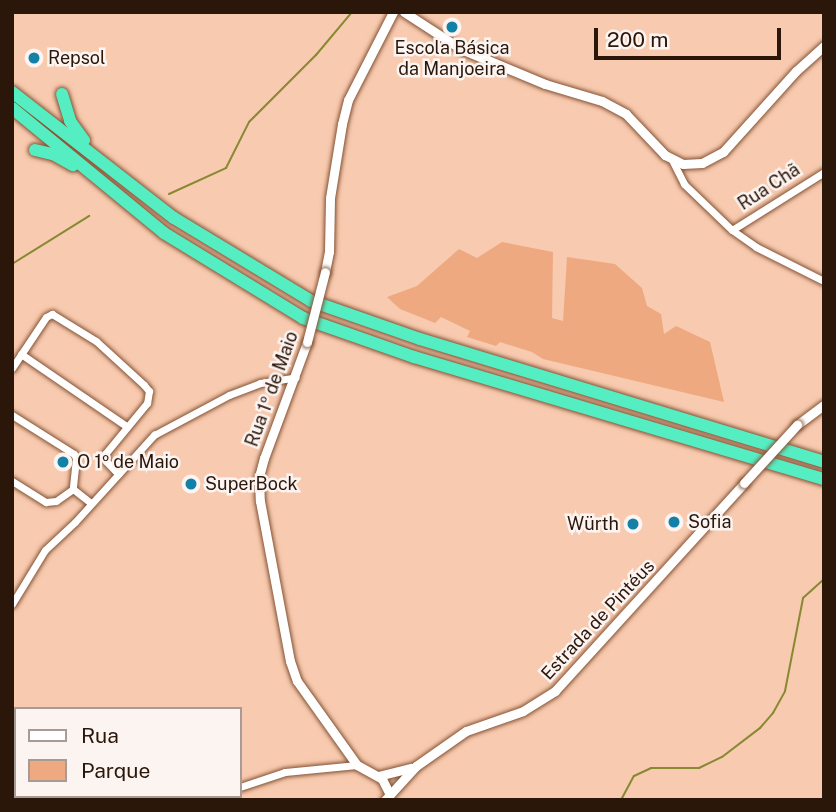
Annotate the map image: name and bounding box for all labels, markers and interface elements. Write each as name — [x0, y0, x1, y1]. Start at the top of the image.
scale bar — [598, 14, 785, 58]
marker: Escola Básica da Manjoeira — [444, 19, 460, 35]
text: 200 m — [607, 27, 668, 52]
place label: Escola Básica da Manjoeira — [395, 38, 509, 80]
place label: Repsol — [48, 47, 105, 69]
marker: Repsol — [26, 50, 42, 66]
street label: Rua Chã — [734, 159, 804, 215]
street label: Rua 1º de Maio — [241, 328, 303, 450]
place label: O 1º de Maio — [77, 451, 179, 473]
marker: O 1º de Maio — [55, 454, 71, 470]
place label: SuperBock — [205, 473, 298, 495]
marker: SuperBock — [183, 476, 199, 492]
place label: Sofia — [688, 511, 731, 533]
place label: Würth — [567, 513, 619, 535]
marker: Sofia — [666, 514, 682, 530]
marker: Würth — [625, 516, 641, 532]
street label: Estrada de Pintéus — [537, 555, 659, 685]
legend — [14, 707, 242, 798]
text: Rua — [81, 723, 119, 748]
text: Parque — [81, 758, 150, 783]

